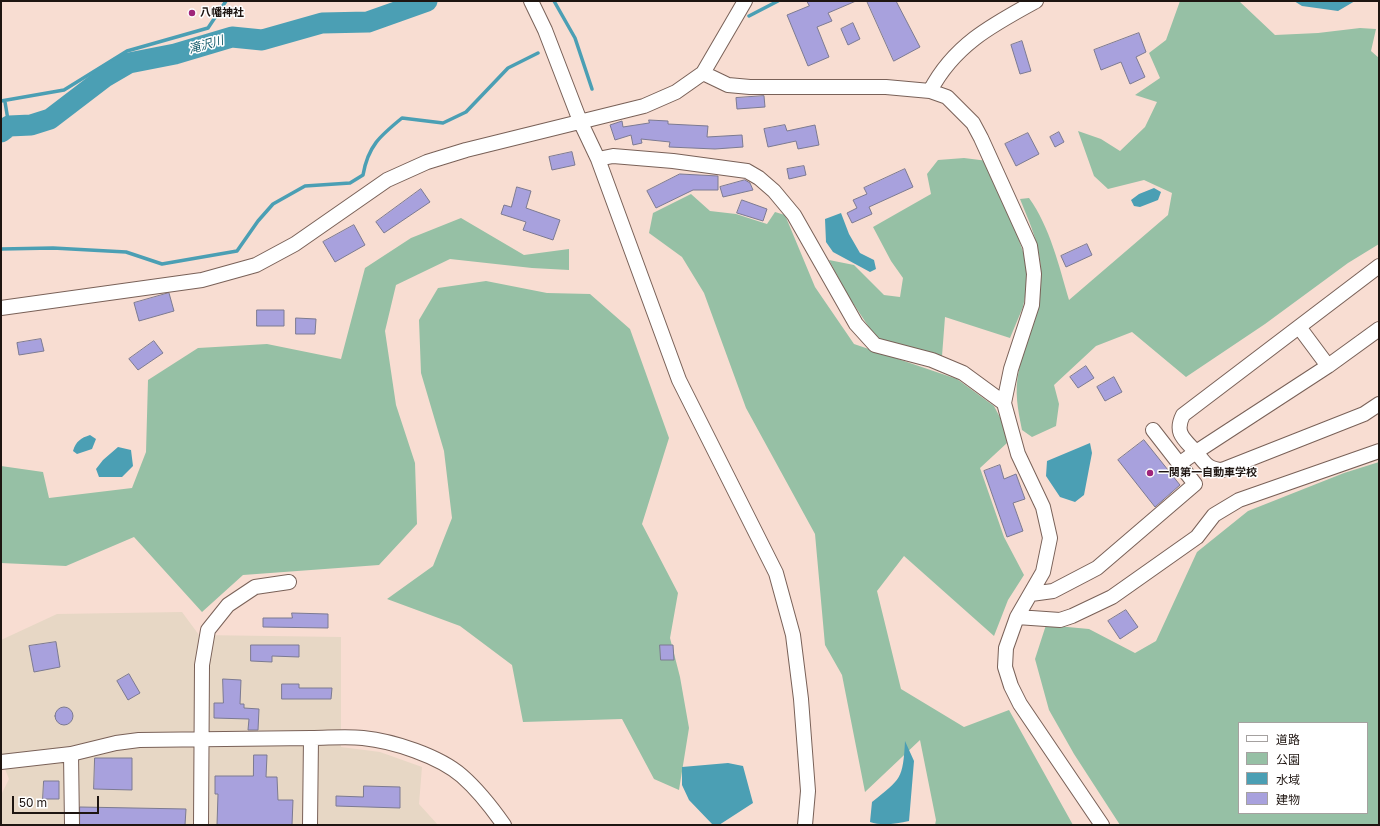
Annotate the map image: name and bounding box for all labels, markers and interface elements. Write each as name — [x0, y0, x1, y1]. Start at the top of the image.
place label: 八幡神社 — [200, 6, 244, 20]
marker: 八幡神社 — [187, 8, 197, 18]
water label: 滝沢川 — [187, 33, 225, 57]
place label: 一関第一自動車学校 — [1158, 466, 1257, 480]
marker: 一関第一自動車学校 — [1145, 468, 1155, 478]
legend — [1238, 722, 1368, 814]
text: 道路 — [1276, 732, 1300, 747]
text: 公園 — [1276, 752, 1300, 767]
text: 水域 — [1276, 772, 1300, 787]
scale bar — [14, 788, 101, 814]
text: 建物 — [1276, 792, 1300, 807]
text: 50 m — [19, 795, 47, 810]

